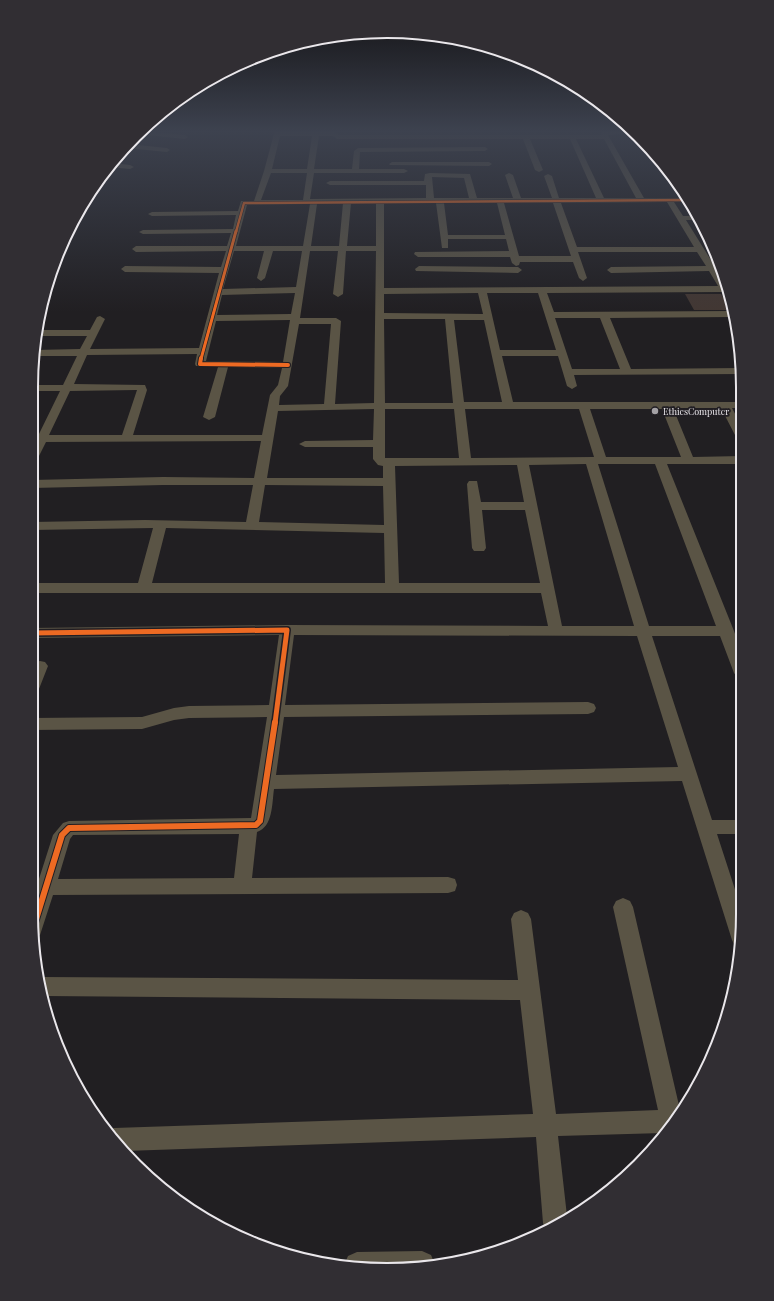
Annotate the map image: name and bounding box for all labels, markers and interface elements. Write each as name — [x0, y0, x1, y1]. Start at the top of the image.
place label: EthicsComputer — [663, 405, 729, 417]
marker: EthicsComputer — [650, 406, 660, 416]

